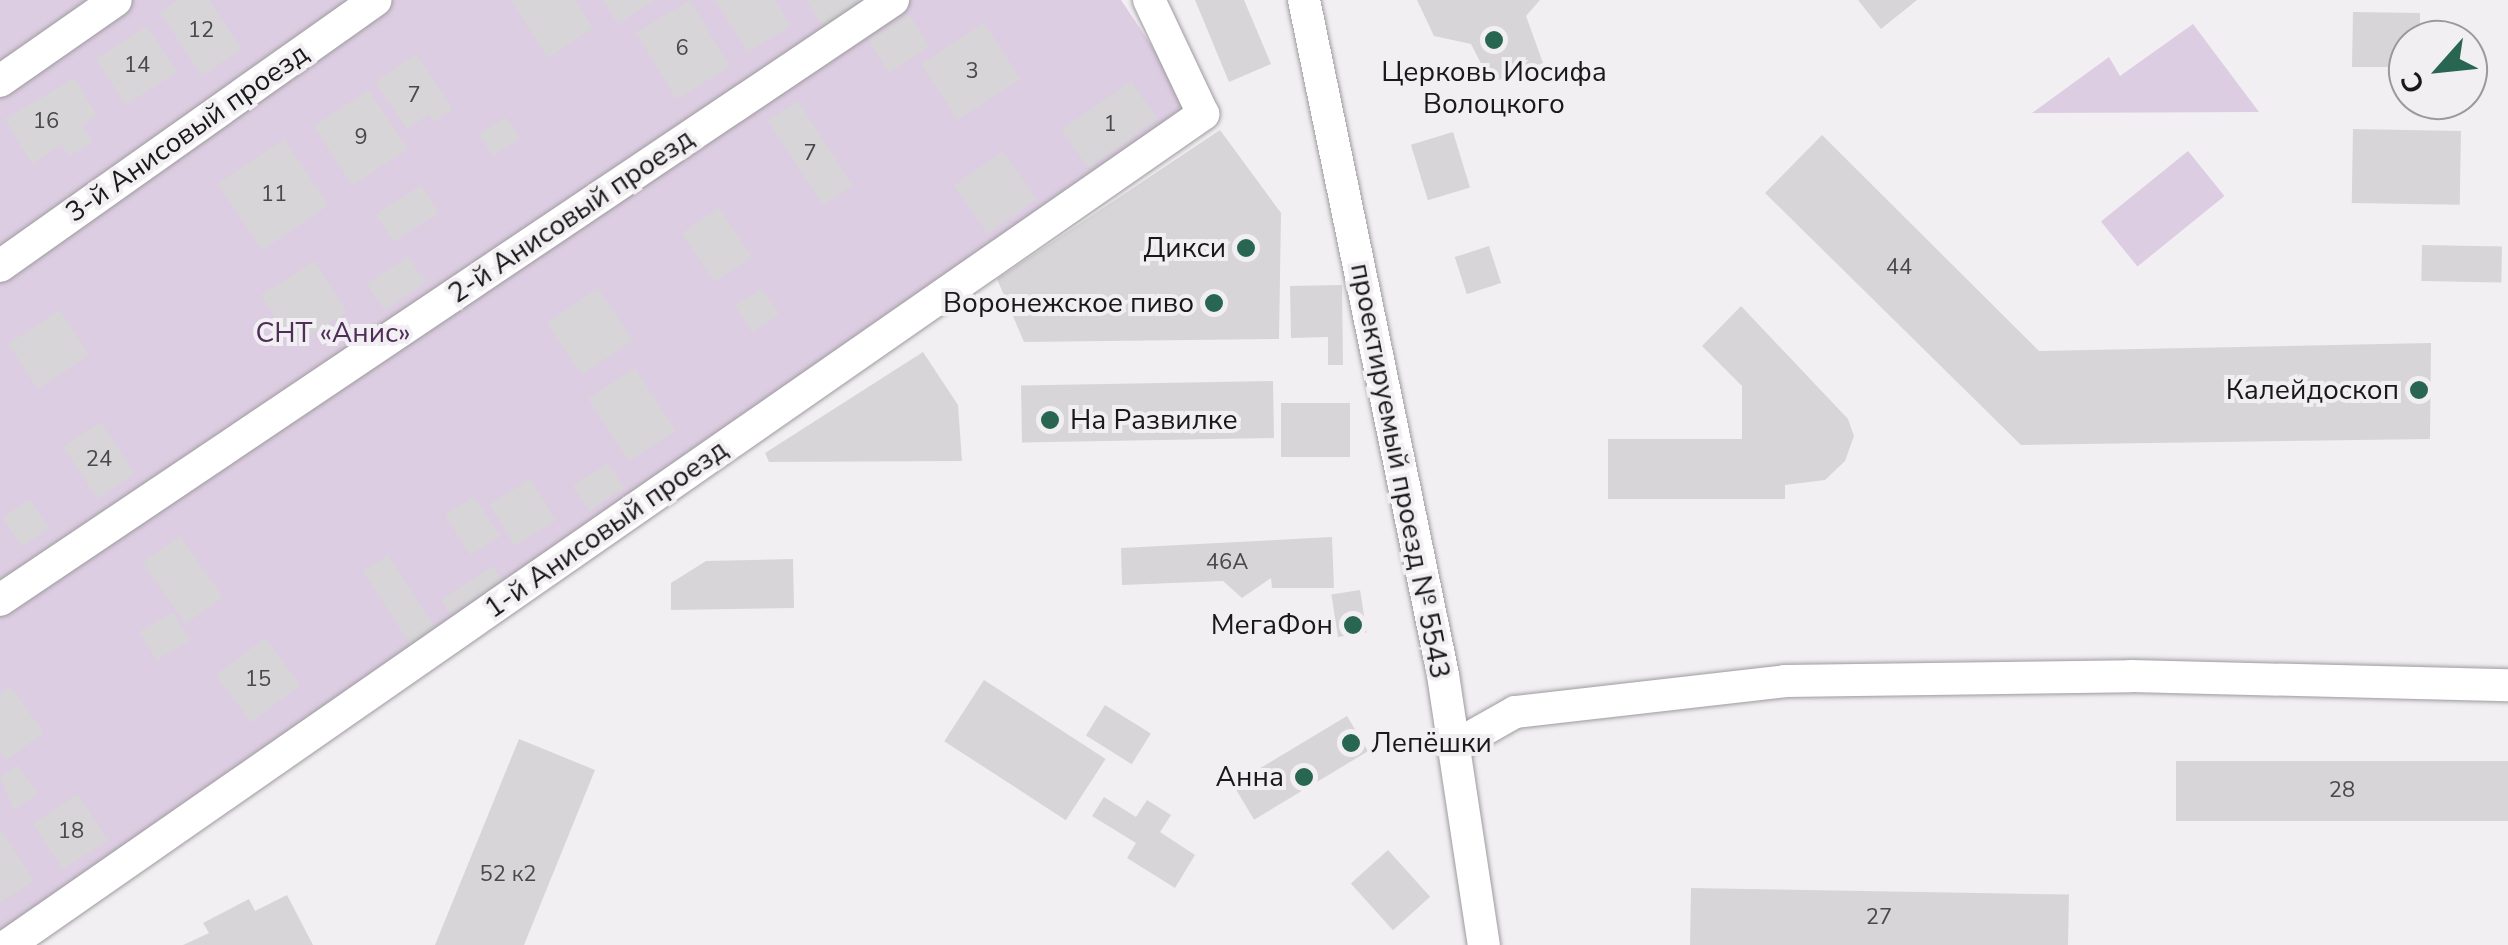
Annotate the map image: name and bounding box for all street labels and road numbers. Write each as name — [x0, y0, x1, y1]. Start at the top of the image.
street label: 3-й Анисовый проезд — [59, 36, 315, 230]
street label: 2-й Анисовый проезд — [442, 121, 700, 311]
street label: проектируемый проезд № 5543 — [1343, 260, 1457, 682]
street label: 1-й Анисовый проезд — [478, 432, 734, 626]

